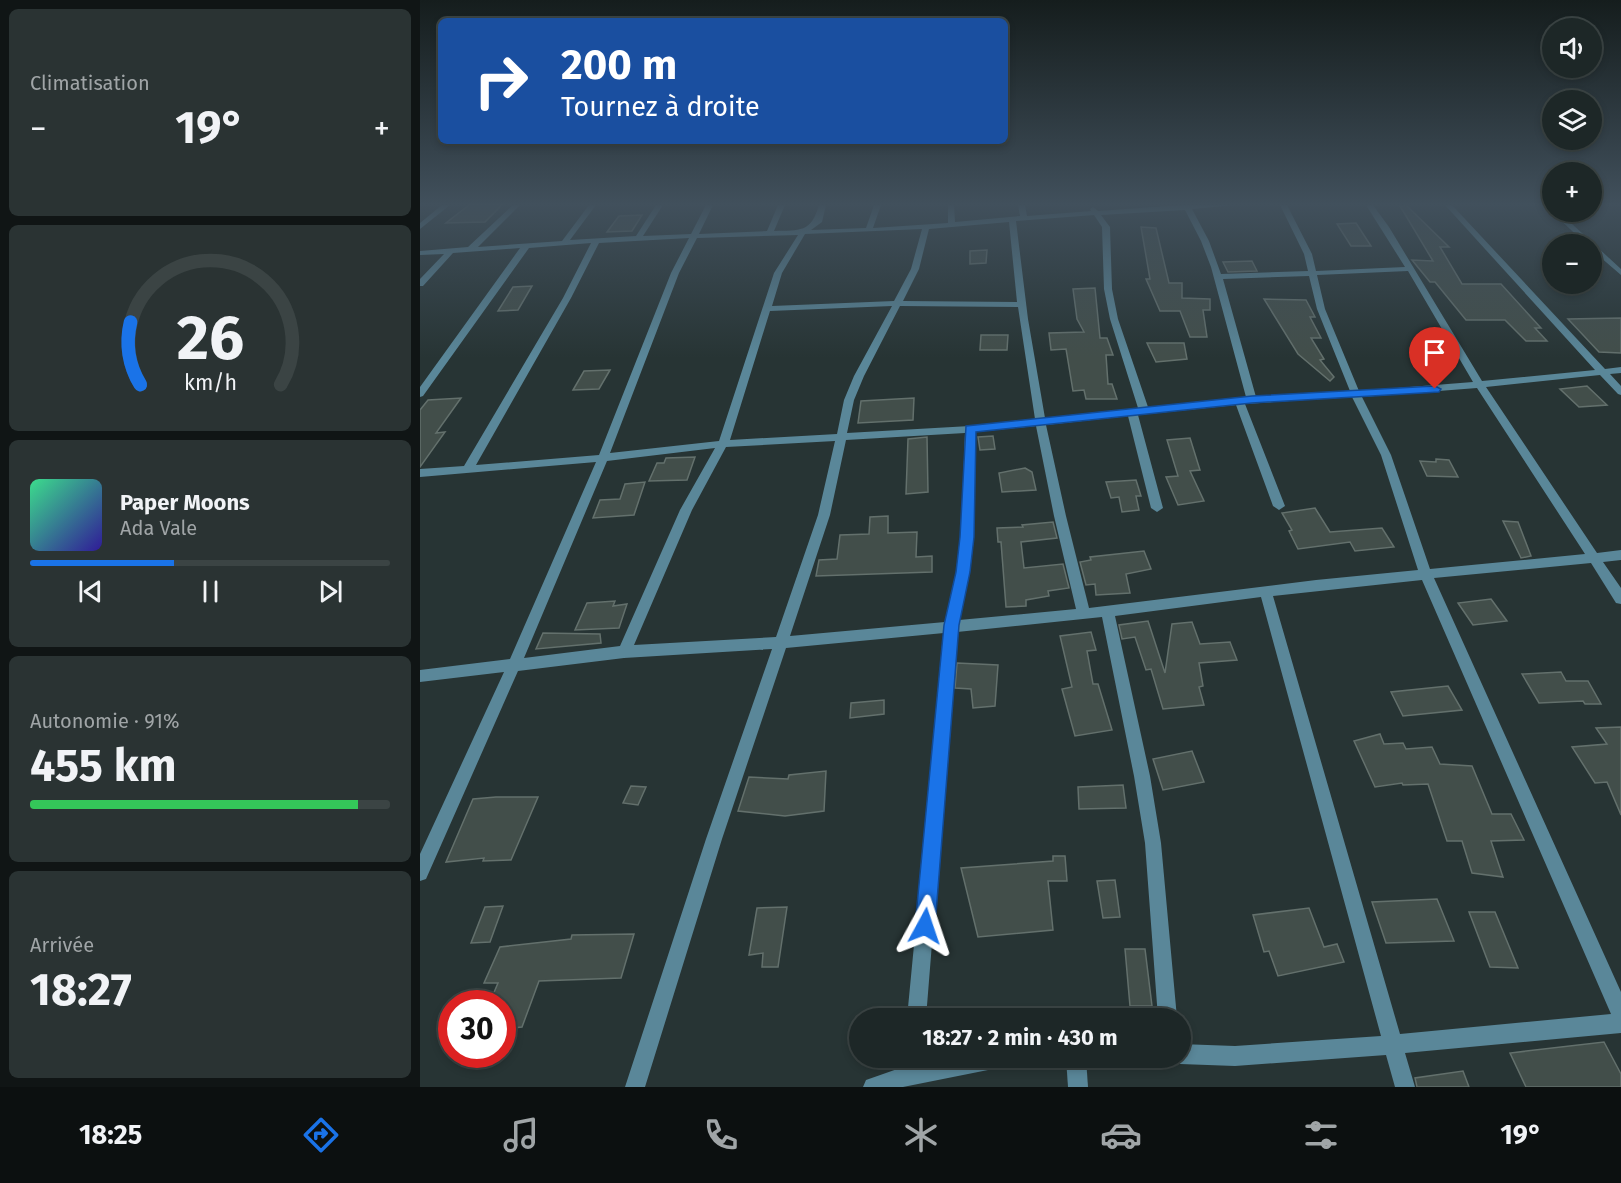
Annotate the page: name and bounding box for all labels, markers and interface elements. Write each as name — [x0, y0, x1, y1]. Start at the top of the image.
map controls — [1542, 18, 1602, 294]
button: sound — [1542, 18, 1602, 78]
text: 200 m — [561, 40, 677, 90]
icon: right — [462, 42, 540, 120]
text: Climatisation — [30, 71, 150, 95]
button: layers — [1542, 90, 1602, 150]
text: Tournez à droite — [561, 91, 760, 123]
text: 19° — [175, 101, 245, 155]
text: − — [30, 109, 47, 149]
text: + — [374, 109, 390, 149]
button: + — [1542, 162, 1602, 222]
button: − — [1542, 234, 1602, 294]
text: 26 — [176, 301, 244, 376]
pin — [1409, 327, 1460, 389]
icon: arrive — [1418, 336, 1451, 369]
text: km/h — [183, 370, 237, 396]
text: Paper Moons — [120, 489, 250, 516]
text: Ada Vale — [120, 516, 197, 540]
icon: previous — [74, 575, 107, 608]
icon: pause — [194, 575, 227, 608]
icon: next — [314, 575, 347, 608]
text: Autonomie · 91% — [30, 709, 179, 733]
text: 455 km — [30, 739, 177, 793]
position arrow — [893, 894, 957, 958]
text: Arrivée — [30, 933, 94, 957]
text: 18:27 — [30, 963, 132, 1017]
speed limit sign: 30 — [438, 990, 516, 1068]
text: 18:27 · 2 min · 430 m — [922, 1024, 1118, 1051]
icon: directions — [300, 1114, 342, 1156]
icon: music — [500, 1114, 542, 1156]
icon: phone — [700, 1114, 742, 1156]
icon: climate — [900, 1114, 942, 1156]
icon: car — [1100, 1114, 1142, 1156]
icon: filters — [1300, 1114, 1342, 1156]
text: 18:25 — [79, 1119, 142, 1151]
text: 19° — [1500, 1119, 1542, 1151]

